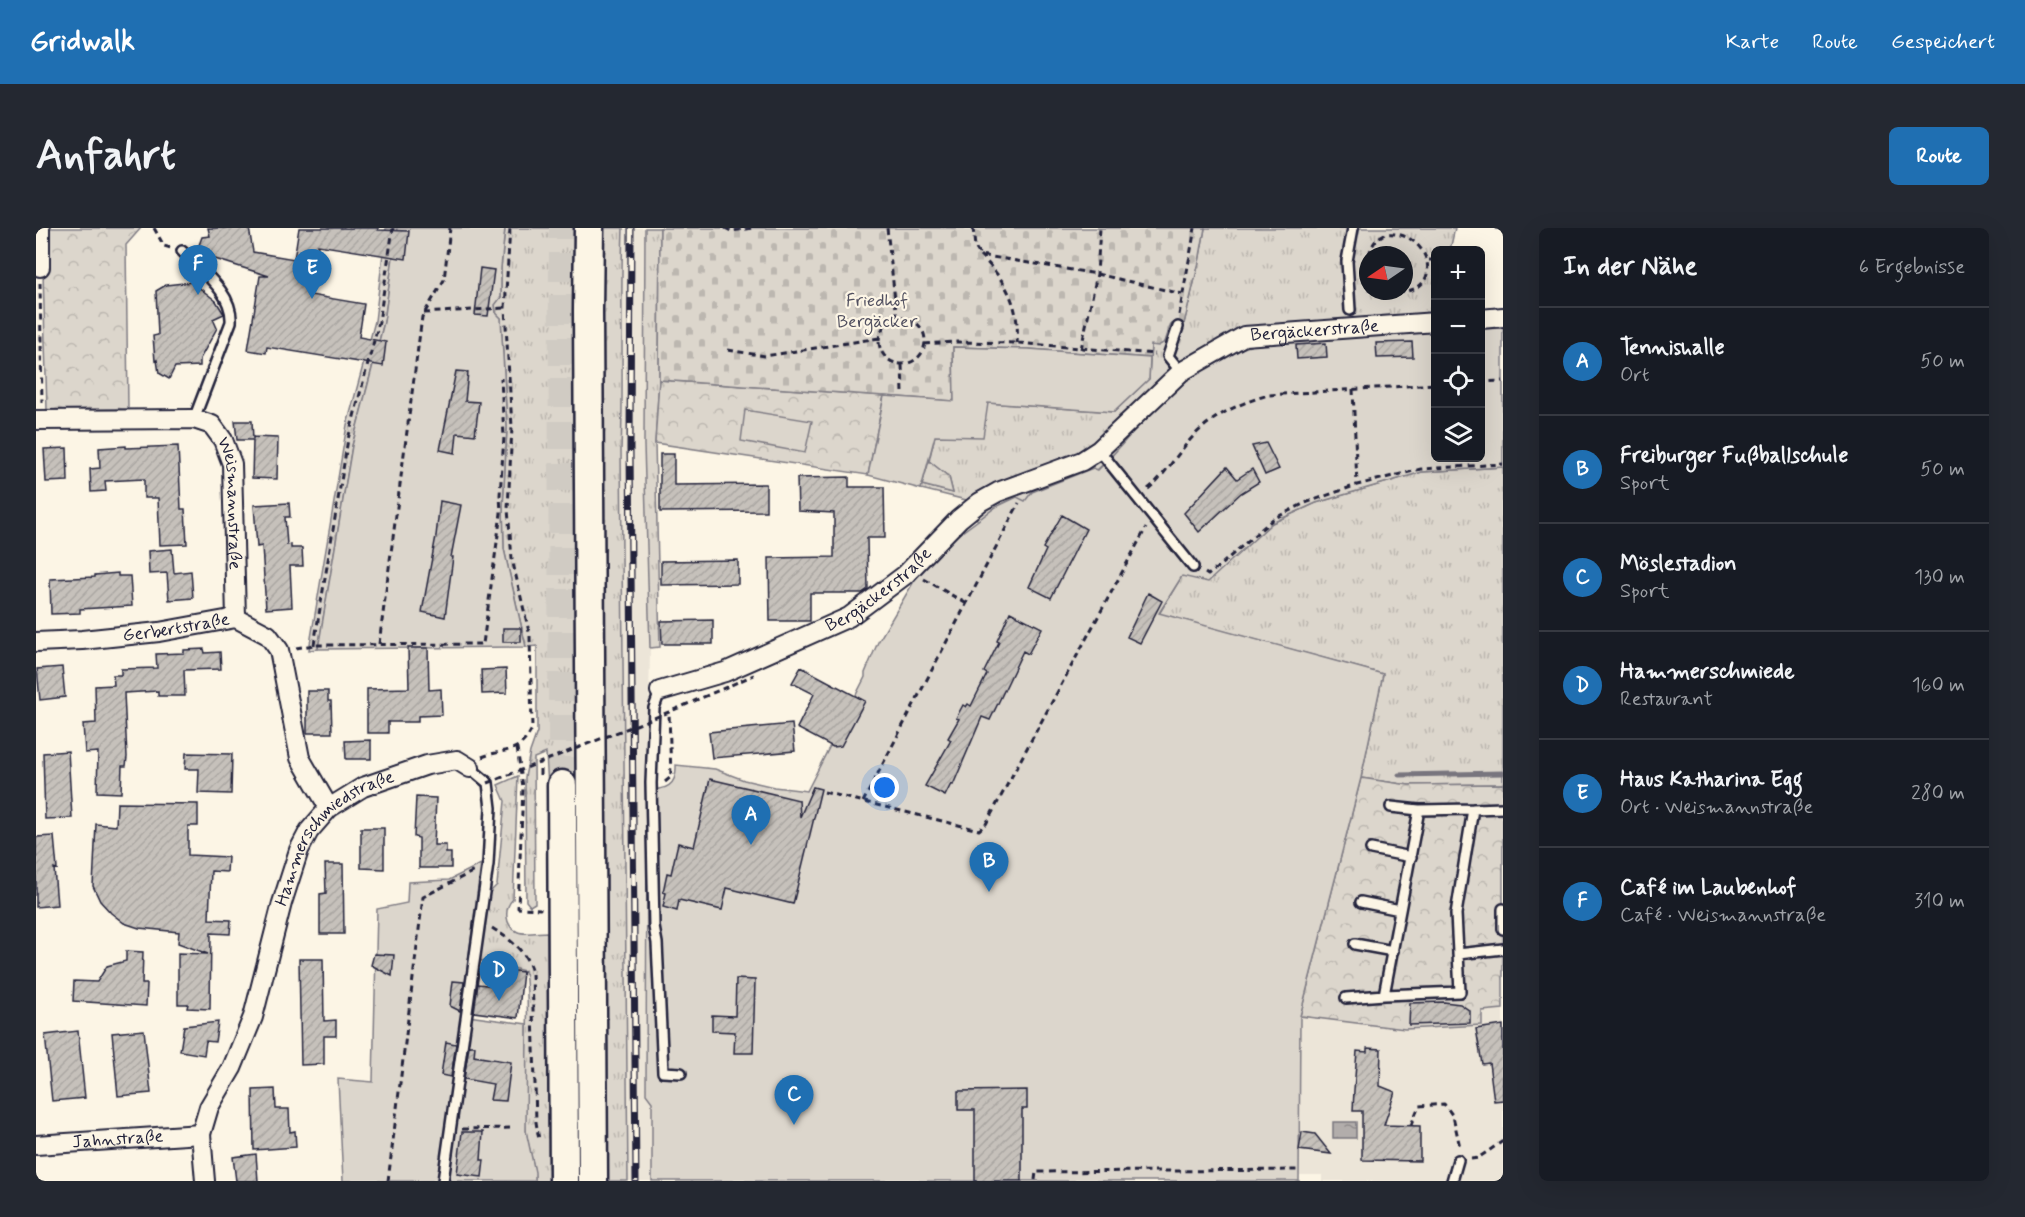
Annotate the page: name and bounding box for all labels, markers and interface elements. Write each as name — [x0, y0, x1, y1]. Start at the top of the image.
text: Gridwalk — [30, 24, 135, 61]
text: Karte — [1726, 28, 1779, 56]
text: Route — [1812, 28, 1858, 56]
text: Gespeichert — [1891, 28, 1995, 56]
button: Route — [1889, 127, 1989, 185]
text: Anfahrt — [36, 129, 176, 184]
pin: F — [178, 245, 218, 295]
north arrow — [1359, 246, 1413, 300]
map controls — [1431, 246, 1485, 462]
button: + — [1431, 246, 1485, 300]
pin: E — [292, 250, 332, 299]
text: In der Nähe — [1563, 250, 1697, 284]
text: 6 Ergebnisse — [1859, 254, 1965, 281]
park label: Friedhof Bergäcker — [837, 289, 918, 335]
button: − — [1431, 300, 1485, 354]
street label: Bergäckerstraße — [1249, 314, 1380, 348]
text: Tennishalle — [1620, 334, 1725, 362]
text: A — [1576, 348, 1589, 375]
text: 50 m — [1920, 348, 1965, 375]
button: locate — [1431, 354, 1485, 408]
text: Ort — [1620, 362, 1649, 389]
button: layers — [1431, 408, 1485, 462]
street label: Weismannstraße — [211, 433, 247, 570]
text: Freiburger Fußballschule — [1620, 442, 1848, 470]
text: B — [1576, 456, 1589, 483]
text: 50 m — [1920, 456, 1965, 483]
text: Sport — [1620, 470, 1669, 497]
street label: Bergäckerstraße — [822, 542, 937, 638]
text: Möslestadion — [1620, 550, 1737, 578]
text: C — [1575, 564, 1590, 591]
text: 130 m — [1914, 564, 1965, 591]
text: Sport — [1620, 578, 1669, 605]
street label: Gerbertstraße — [121, 607, 232, 648]
text: Hammerschmiede — [1620, 658, 1795, 686]
text: D — [1576, 672, 1589, 699]
text: 160 m — [1912, 672, 1965, 699]
text: Restaurant — [1620, 686, 1713, 713]
street label: Hammerschmiedstraße — [270, 765, 398, 909]
text: Haus Katharina Egg — [1620, 766, 1803, 794]
your location — [870, 773, 899, 802]
text: E — [1577, 780, 1588, 807]
text: 280 m — [1911, 780, 1965, 807]
text: Ort · Weismannstraße — [1620, 794, 1813, 821]
pin: A — [732, 796, 770, 845]
pin: B — [970, 842, 1008, 892]
text: Café im Laubenhof — [1620, 874, 1796, 902]
text: F — [1577, 888, 1588, 915]
text: 310 m — [1914, 888, 1965, 915]
text: Café · Weismannstraße — [1620, 902, 1826, 929]
pin: D — [480, 952, 518, 1001]
pin: C — [774, 1076, 813, 1125]
street label: Jahnstraße — [71, 1125, 164, 1155]

